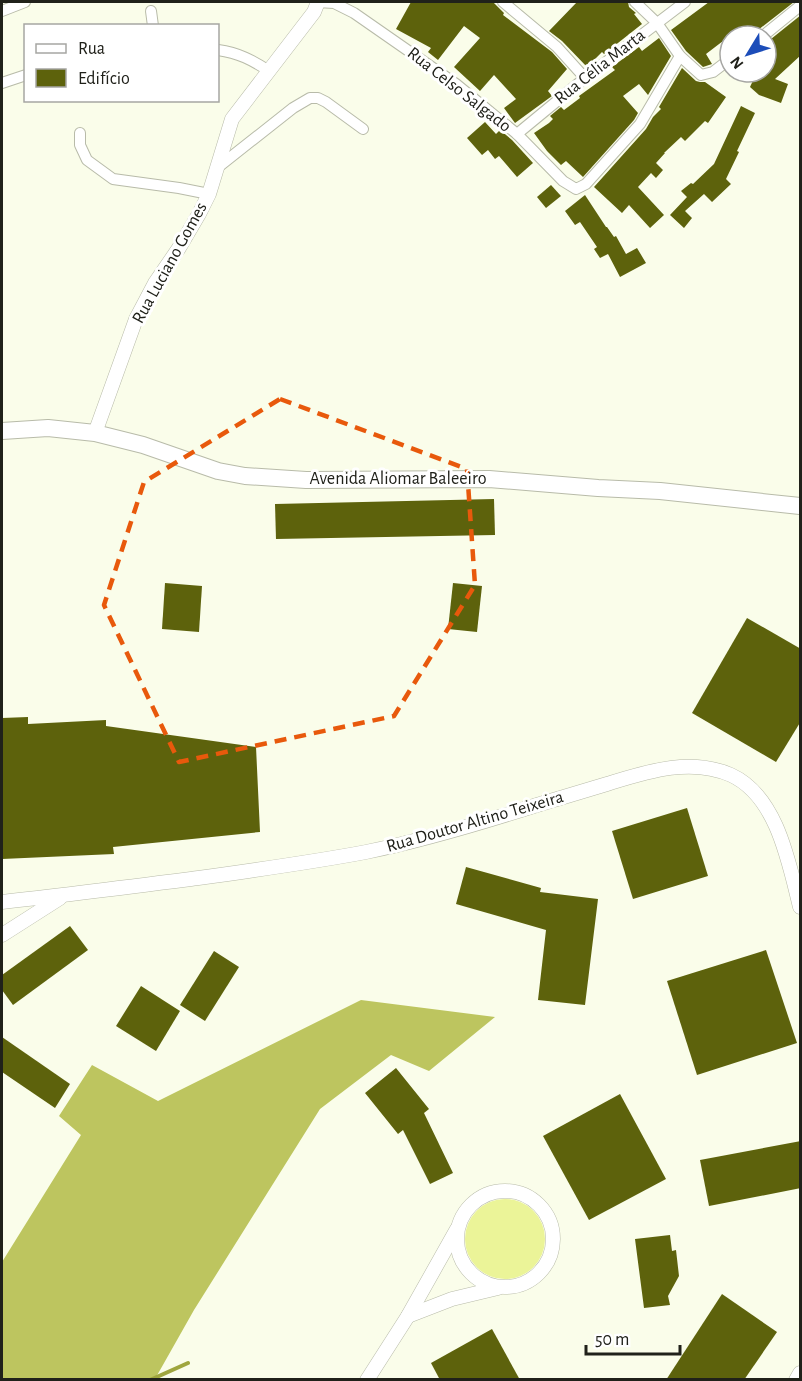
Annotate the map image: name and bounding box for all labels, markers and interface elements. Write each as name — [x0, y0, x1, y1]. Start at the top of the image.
legend — [24, 24, 219, 102]
north arrow — [718, 24, 778, 84]
street label: Rua Célia Marta — [551, 26, 649, 108]
text: Rua — [78, 40, 105, 58]
street label: Rua Celso Salgado — [404, 44, 514, 136]
text: N — [727, 53, 747, 72]
text: Edifício — [78, 70, 130, 88]
street label: Rua Luciano Gomes — [129, 199, 211, 327]
street label: Avenida Aliomar Baleeiro — [309, 470, 487, 488]
street label: Rua Doutor Altino Teixeira — [384, 788, 566, 856]
scale bar — [586, 1318, 680, 1356]
text: 50 m — [595, 1331, 629, 1349]

